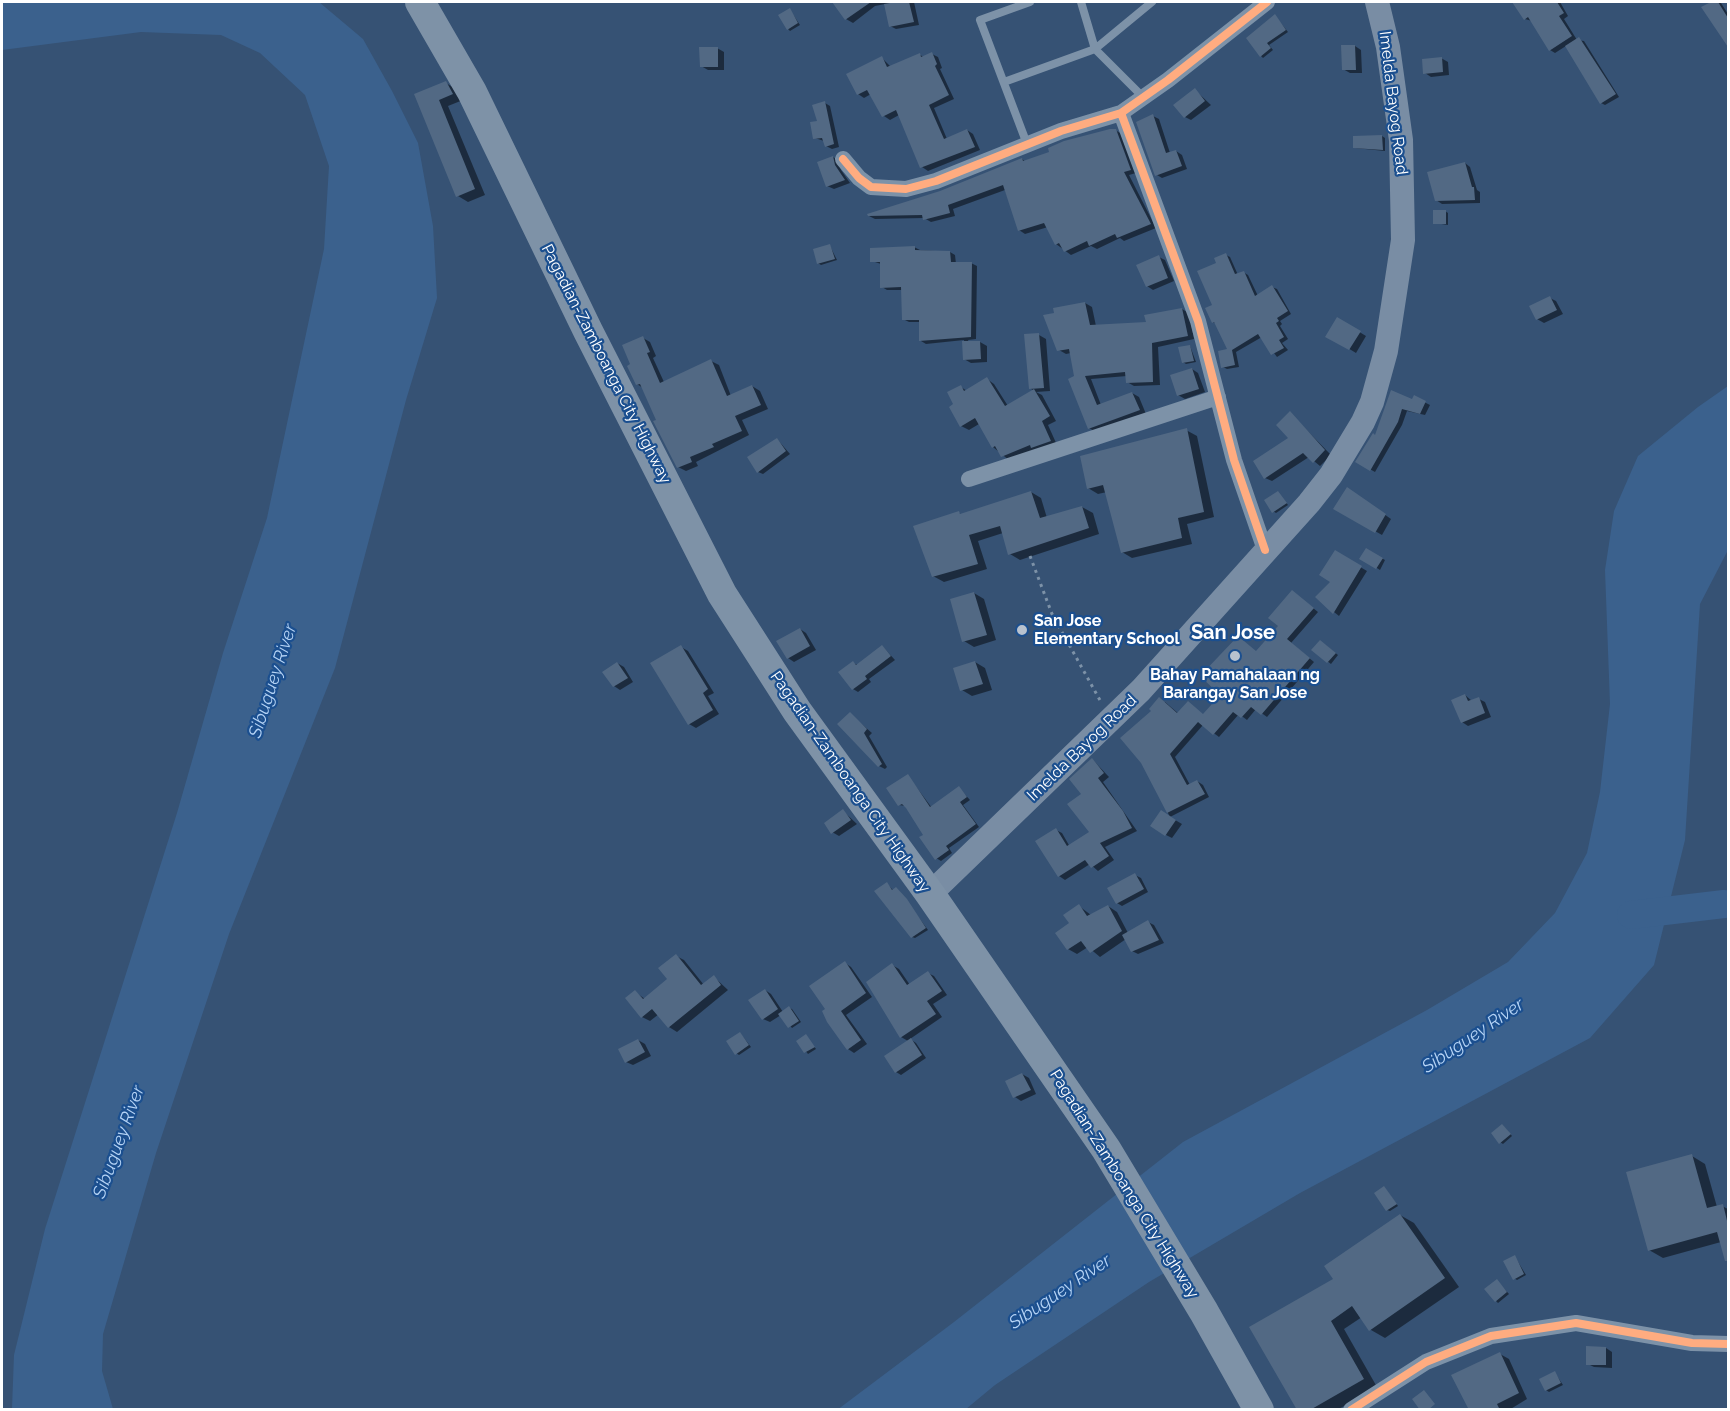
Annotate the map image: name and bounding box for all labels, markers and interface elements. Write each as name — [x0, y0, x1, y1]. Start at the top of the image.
street label: Imelda Bayog Road — [1375, 30, 1411, 176]
street label: Pagadian-Zamboanga City Highway — [537, 241, 675, 487]
place label: San Jose Elementary School — [1034, 611, 1179, 649]
water label: Sibuguey River — [244, 621, 302, 741]
district label: San Jose — [1191, 621, 1275, 645]
marker: San Jose Elementary School — [1015, 623, 1029, 637]
marker: Bahay Pamahalaan ng Barangay San Jose — [1228, 649, 1242, 663]
place label: Bahay Pamahalaan ng Barangay San Jose — [1150, 665, 1320, 703]
street label: Pagadian-Zamboanga City Highway — [766, 668, 934, 896]
street label: Imelda Bayog Road — [1023, 691, 1141, 805]
water label: Sibuguey River — [1418, 994, 1528, 1078]
street label: Pagadian-Zamboanga City Highway — [1045, 1066, 1203, 1302]
water label: Sibuguey River — [89, 1083, 149, 1201]
water label: Sibuguey River — [1005, 1250, 1115, 1334]

